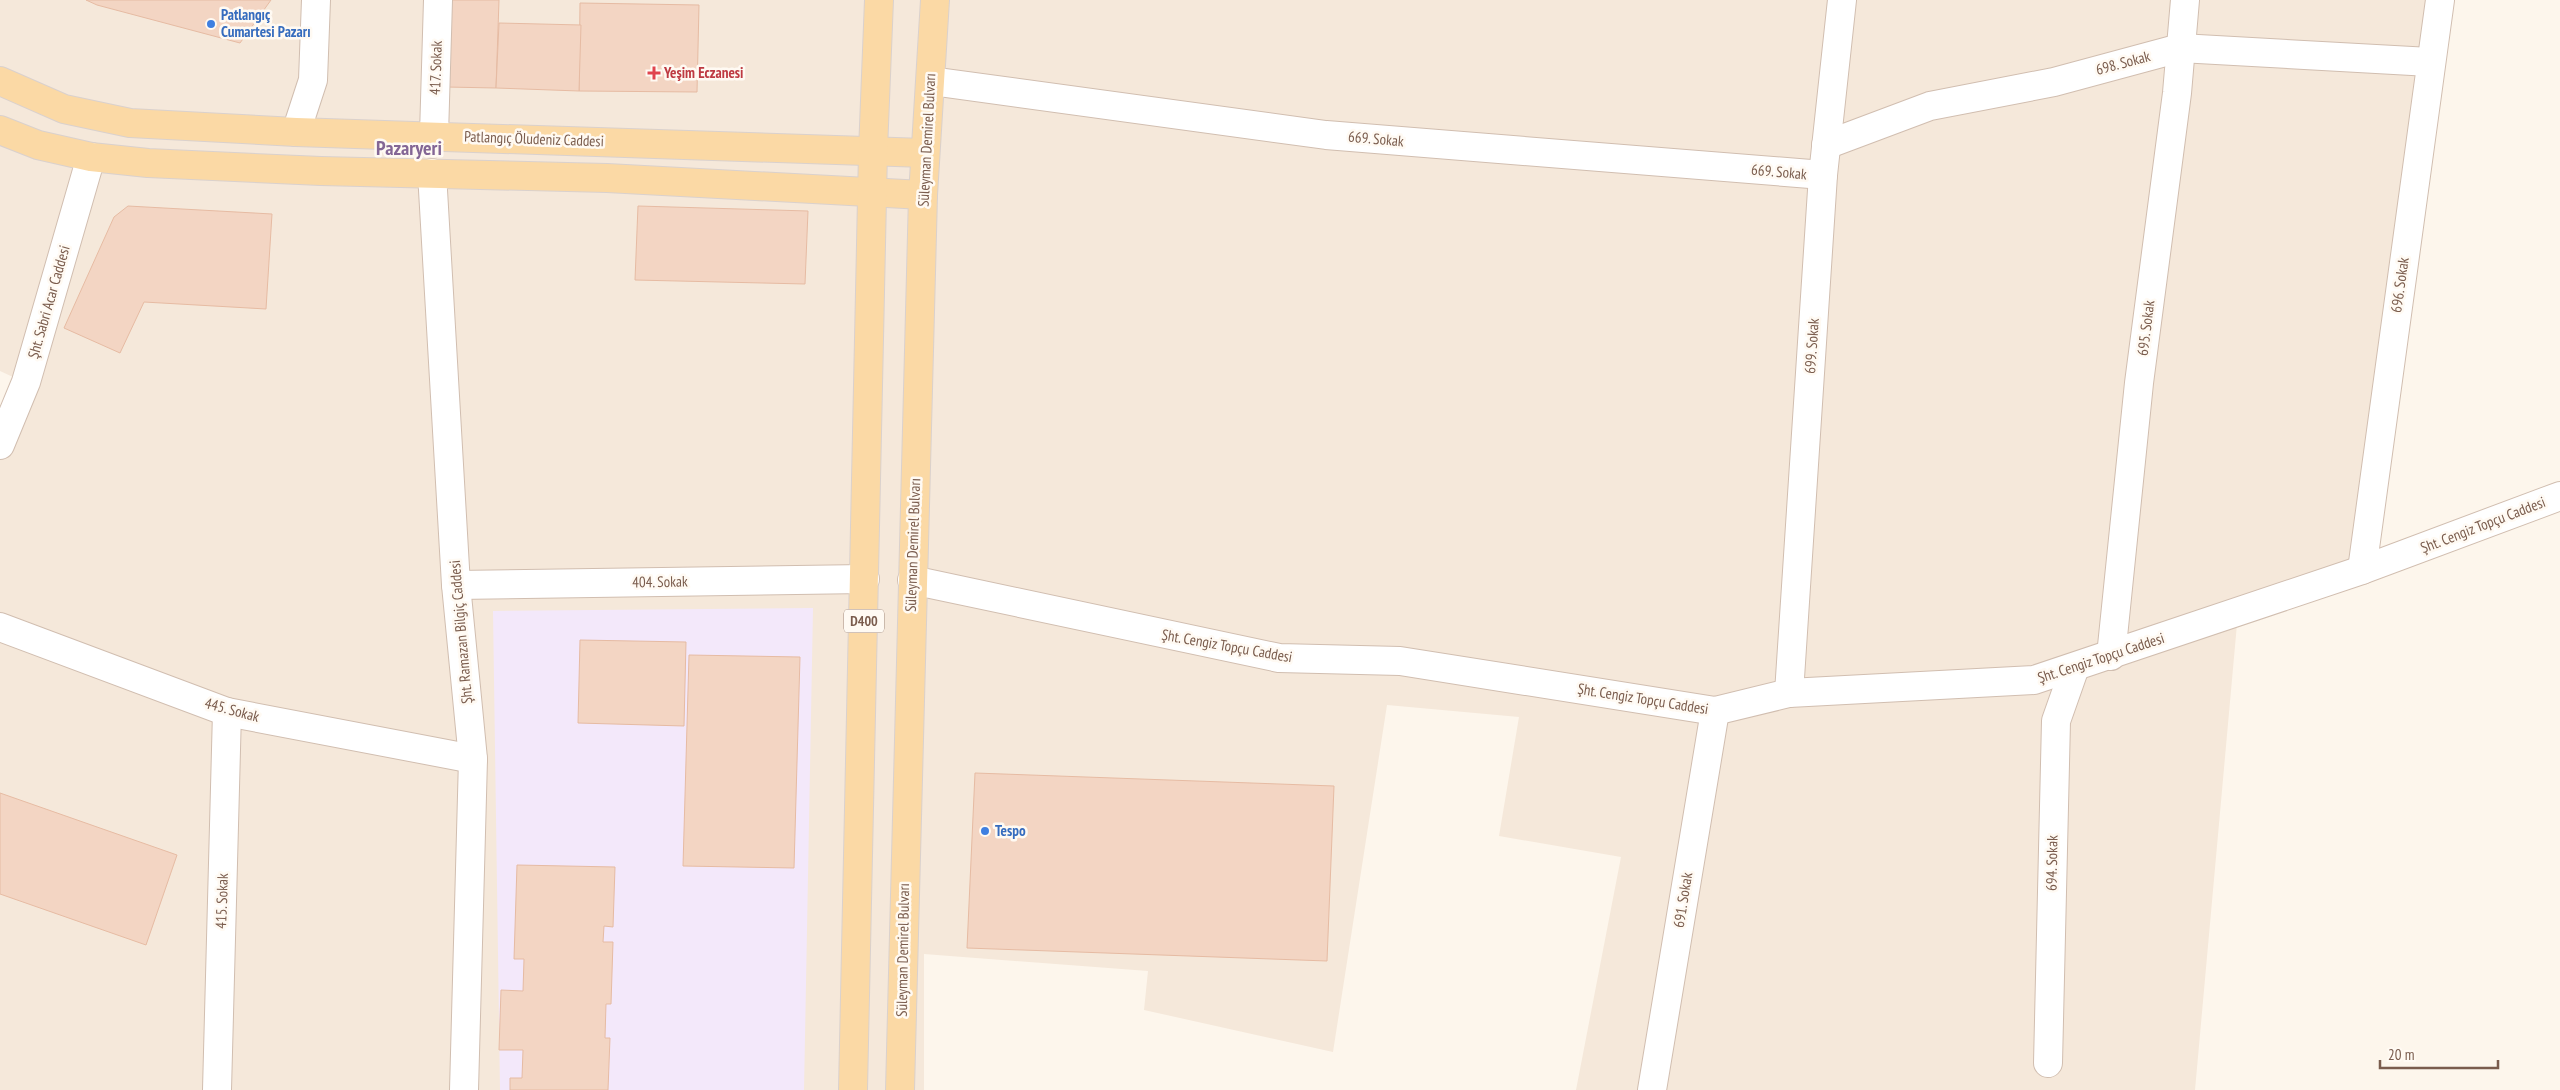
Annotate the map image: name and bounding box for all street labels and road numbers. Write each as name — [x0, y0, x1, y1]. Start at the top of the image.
street label: 417. Sokak — [425, 40, 446, 95]
street label: 698. Sokak — [2094, 46, 2152, 79]
street label: Süleyman Demirel Bulvarı — [914, 73, 939, 207]
street label: Patlangıç Öludeniz Caddesi — [464, 127, 604, 150]
street label: 669. Sokak — [1347, 127, 1405, 150]
street label: 669. Sokak — [1750, 160, 1808, 183]
street label: Şht. Sabri Acar Caddesi — [23, 243, 74, 361]
street label: 696. Sokak — [2386, 256, 2413, 314]
street label: 695. Sokak — [2133, 299, 2158, 357]
street label: 699. Sokak — [1800, 317, 1823, 374]
street label: Süleyman Demirel Bulvarı — [901, 478, 924, 612]
street label: Şht. Cengiz Topçu Caddesi — [2418, 492, 2548, 557]
street label: Şht. Ramazan Bilgiç Caddesi — [445, 559, 476, 705]
street label: 404. Sokak — [632, 572, 688, 591]
road number: D400 — [844, 610, 884, 632]
street label: Şht. Cengiz Topçu Caddesi — [1160, 625, 1294, 666]
street label: Şht. Cengiz Topçu Caddesi — [2035, 628, 2167, 687]
street label: Şht. Cengiz Topçu Caddesi — [1576, 679, 1710, 718]
street label: 445. Sokak — [203, 693, 262, 726]
street label: 694. Sokak — [2042, 835, 2061, 891]
street label: 691. Sokak — [1669, 871, 1696, 929]
street label: 415. Sokak — [211, 873, 232, 929]
street label: Süleyman Demirel Bulvarı — [892, 883, 913, 1017]

